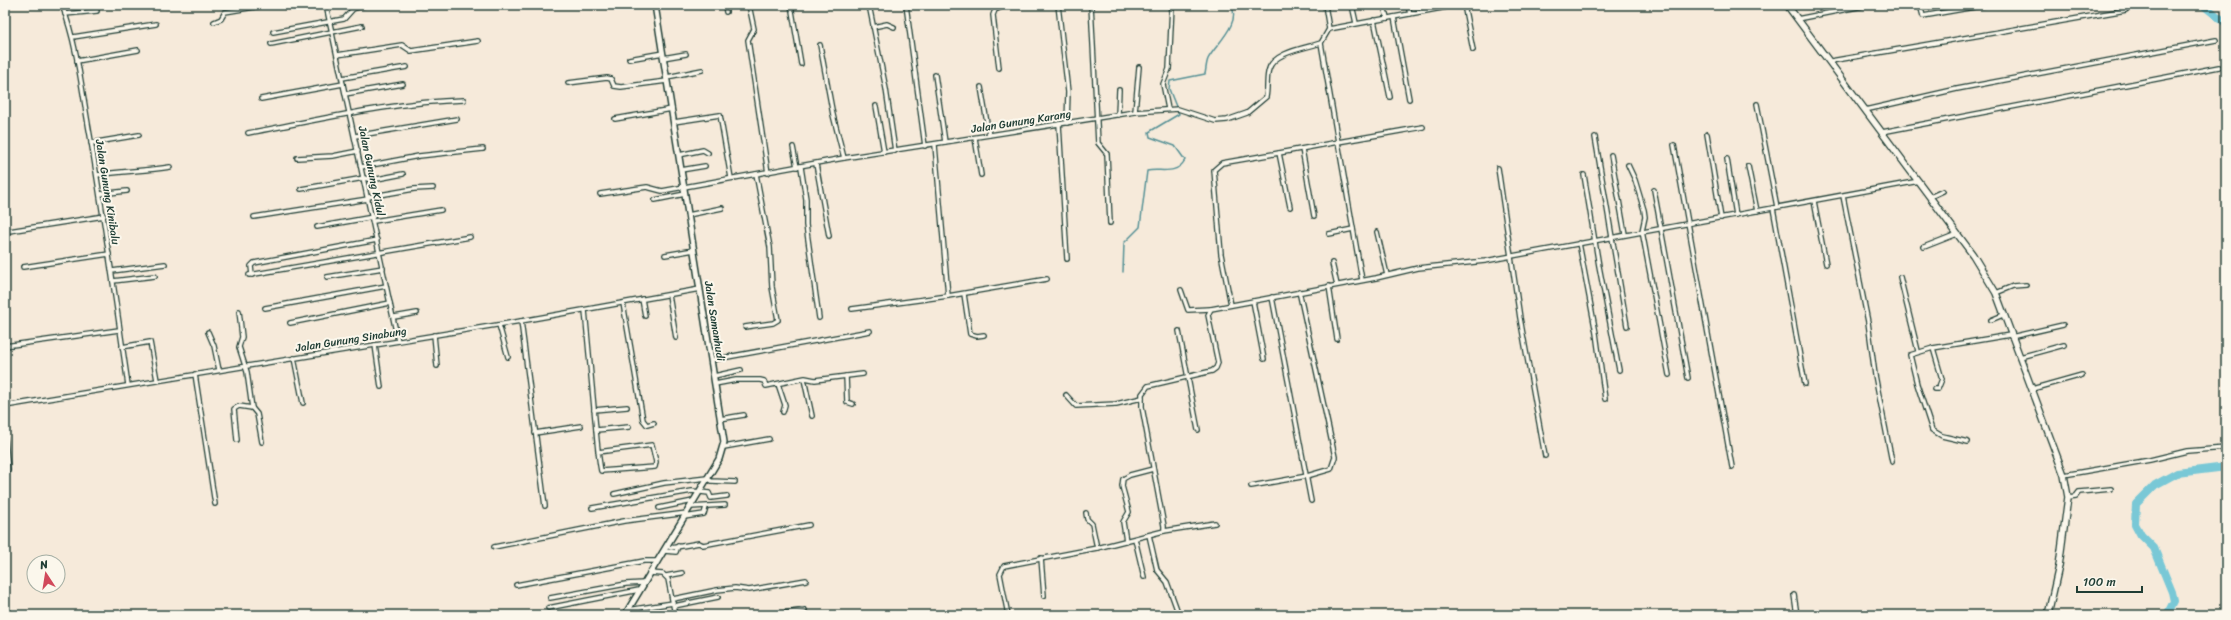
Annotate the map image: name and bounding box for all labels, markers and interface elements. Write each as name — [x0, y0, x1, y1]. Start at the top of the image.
street label: Jalan Gunung Karang — [969, 104, 1073, 139]
street label: Jalan Gunung Kidul — [352, 123, 391, 219]
street label: Jalan Gunung Kinibalu — [90, 137, 125, 246]
street label: Jalan Samanhudi — [699, 279, 730, 363]
street label: Jalan Gunung Sinabung — [293, 321, 408, 358]
north arrow — [26, 554, 66, 594]
text: N — [37, 555, 50, 575]
scale bar — [2077, 568, 2142, 594]
text: 100 m — [2083, 571, 2116, 593]

